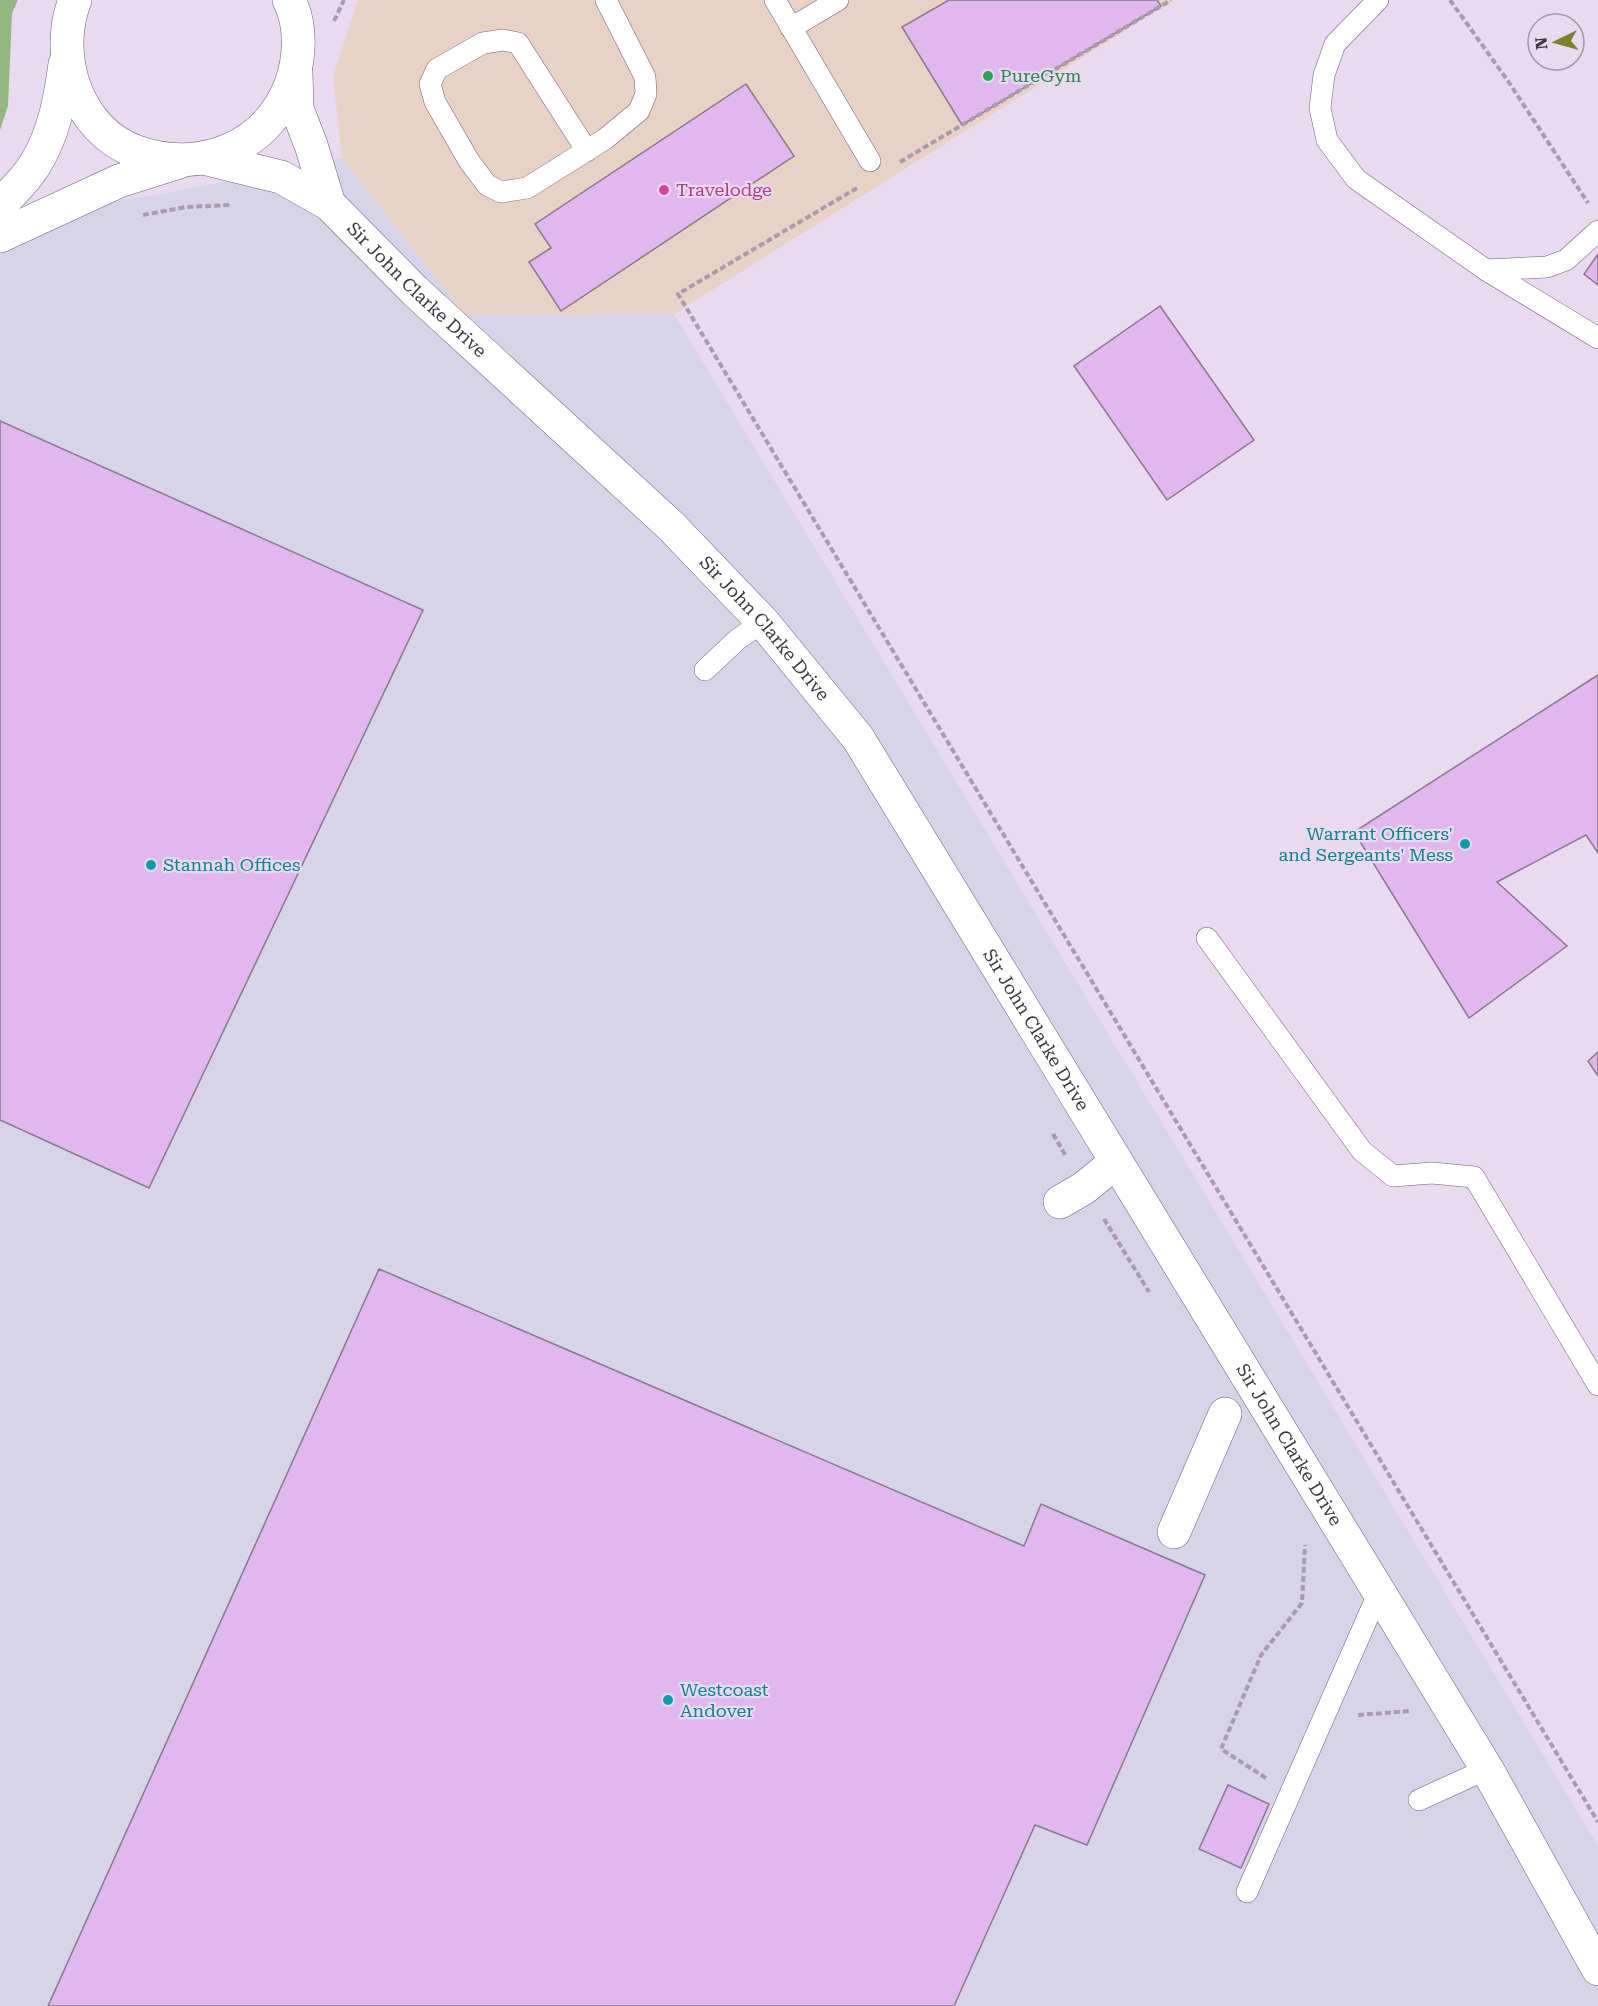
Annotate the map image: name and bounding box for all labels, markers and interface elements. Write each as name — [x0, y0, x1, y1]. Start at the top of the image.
north arrow — [1526, 12, 1586, 72]
text: N — [1532, 36, 1552, 50]
place label: PureGym — [1000, 65, 1081, 86]
marker: PureGym — [981, 69, 995, 83]
place label: Travelodge — [676, 179, 772, 200]
marker: Travelodge — [657, 183, 671, 197]
street label: Sir John Clarke Drive — [343, 217, 491, 361]
street label: Sir John Clarke Drive — [696, 552, 834, 705]
place label: Warrant Officers' and Sergeants' Mess — [1278, 823, 1453, 865]
marker: Warrant Officers' and Sergeants' Mess — [1458, 837, 1472, 851]
place label: Stannah Offices — [163, 854, 300, 875]
marker: Stannah Offices — [144, 858, 158, 872]
street label: Sir John Clarke Drive — [979, 945, 1094, 1114]
street label: Sir John Clarke Drive — [1232, 1360, 1347, 1529]
place label: Westcoast Andover — [680, 1679, 769, 1721]
marker: Westcoast Andover — [661, 1693, 675, 1707]

